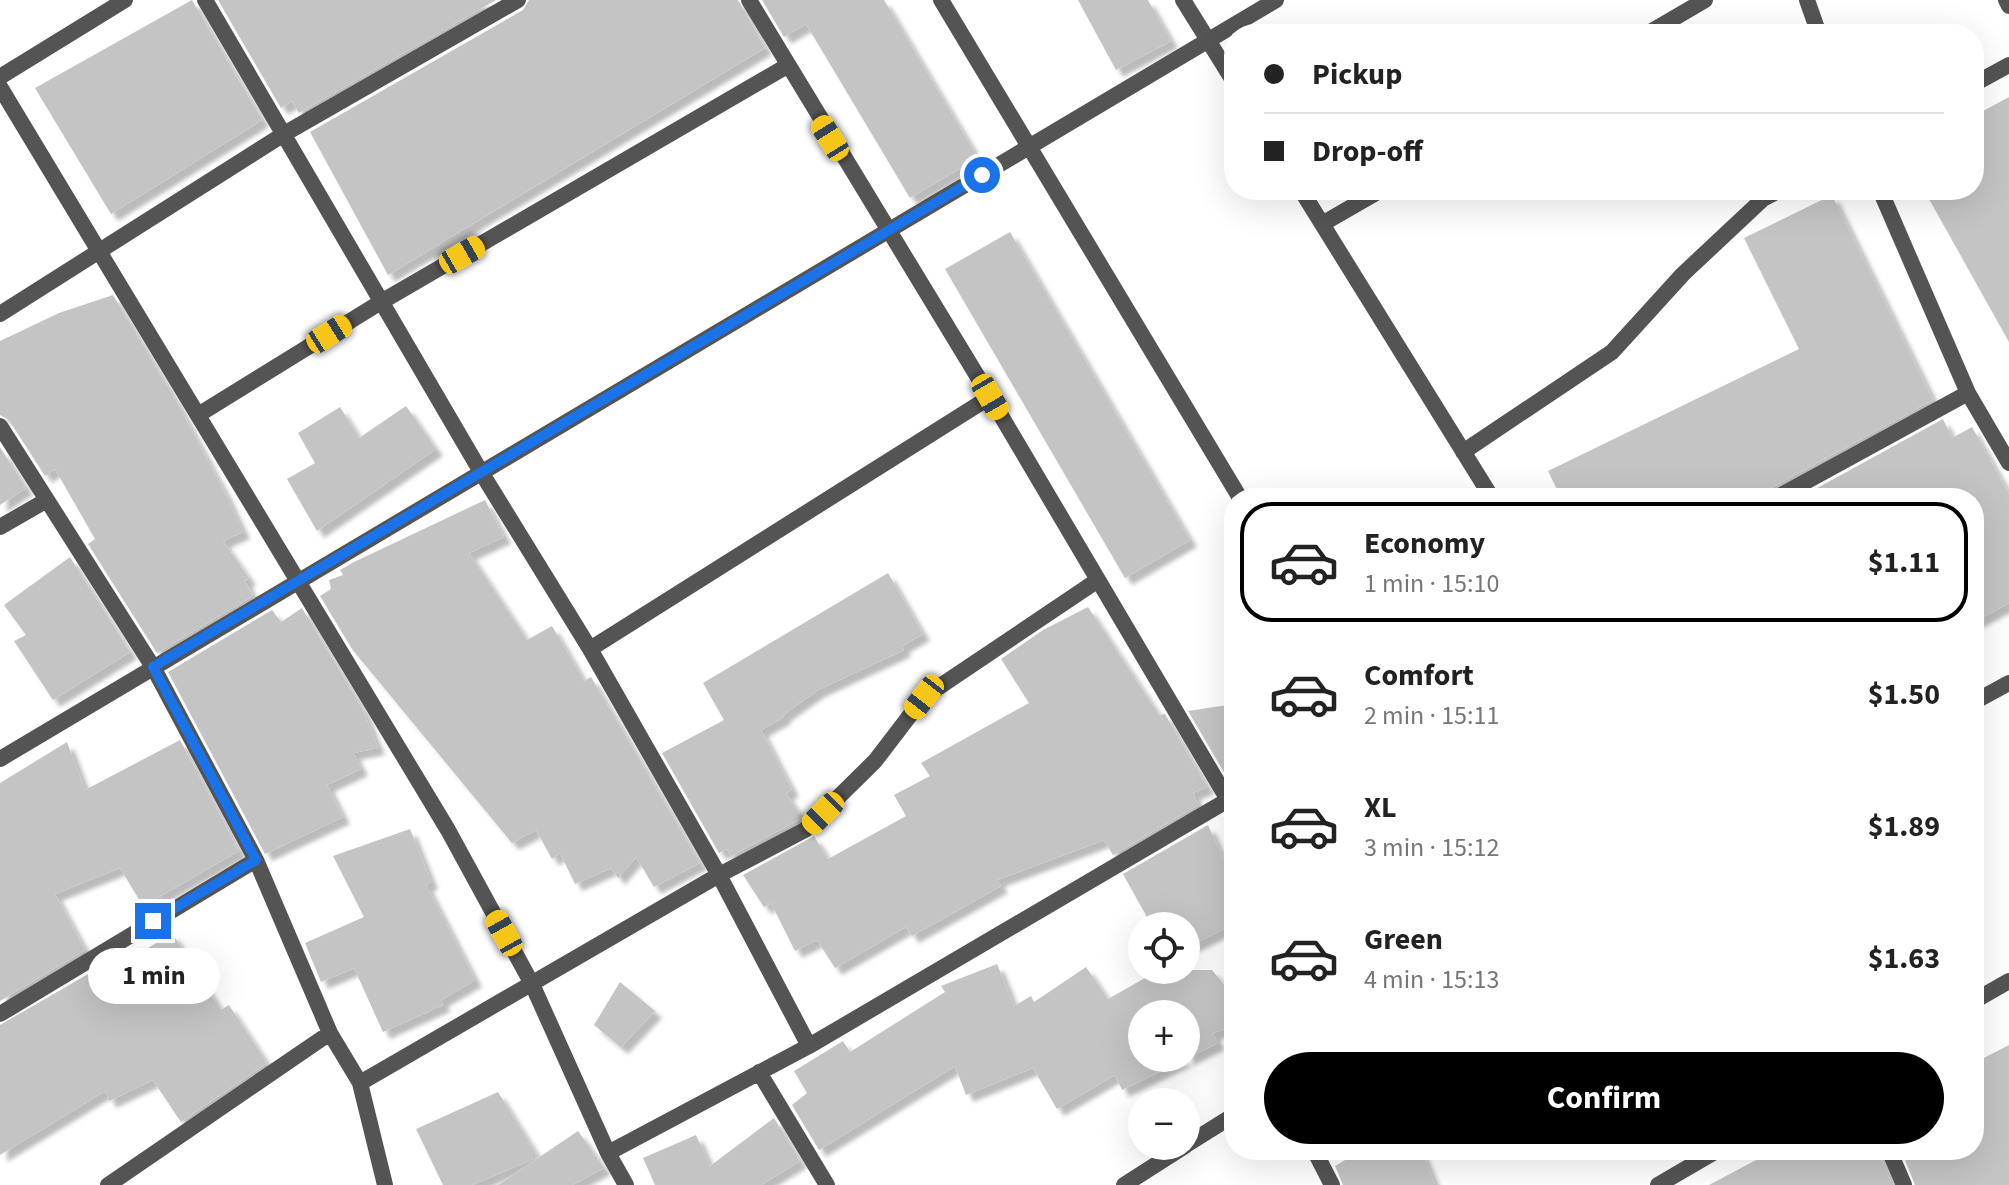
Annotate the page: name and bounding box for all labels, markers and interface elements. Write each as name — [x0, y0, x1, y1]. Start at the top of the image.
text: Pickup — [1312, 53, 1402, 96]
car — [807, 111, 853, 165]
text: Drop-off — [1312, 130, 1423, 173]
route start — [964, 157, 1000, 193]
car — [435, 233, 489, 277]
car — [302, 311, 356, 357]
car — [968, 370, 1012, 424]
text: Economy — [1364, 522, 1485, 565]
icon: car — [1268, 526, 1340, 598]
text: $1.11 — [1868, 541, 1940, 584]
text: 1 min · 15:10 — [1364, 565, 1499, 602]
text: Comfort — [1364, 654, 1474, 697]
icon: car — [1268, 658, 1340, 730]
car — [900, 671, 948, 723]
text: $1.50 — [1868, 673, 1940, 716]
text: 2 min · 15:11 — [1364, 697, 1499, 734]
text: XL — [1364, 786, 1397, 829]
car — [798, 788, 848, 838]
icon: car — [1268, 790, 1340, 862]
text: $1.89 — [1868, 805, 1940, 848]
text: 3 min · 15:12 — [1364, 829, 1499, 866]
route end — [135, 903, 171, 939]
car — [482, 906, 526, 960]
map controls — [1128, 912, 1200, 1160]
button: locate — [1128, 912, 1200, 984]
text: Green — [1364, 918, 1443, 961]
icon: car — [1268, 922, 1340, 994]
text: $1.63 — [1868, 937, 1940, 980]
callout: 1 min — [87, 949, 219, 1005]
text: 1 min — [122, 957, 186, 994]
text: 4 min · 15:13 — [1364, 961, 1499, 998]
button: + — [1128, 1000, 1200, 1072]
button: Confirm — [1264, 1052, 1944, 1144]
button: − — [1128, 1088, 1200, 1160]

